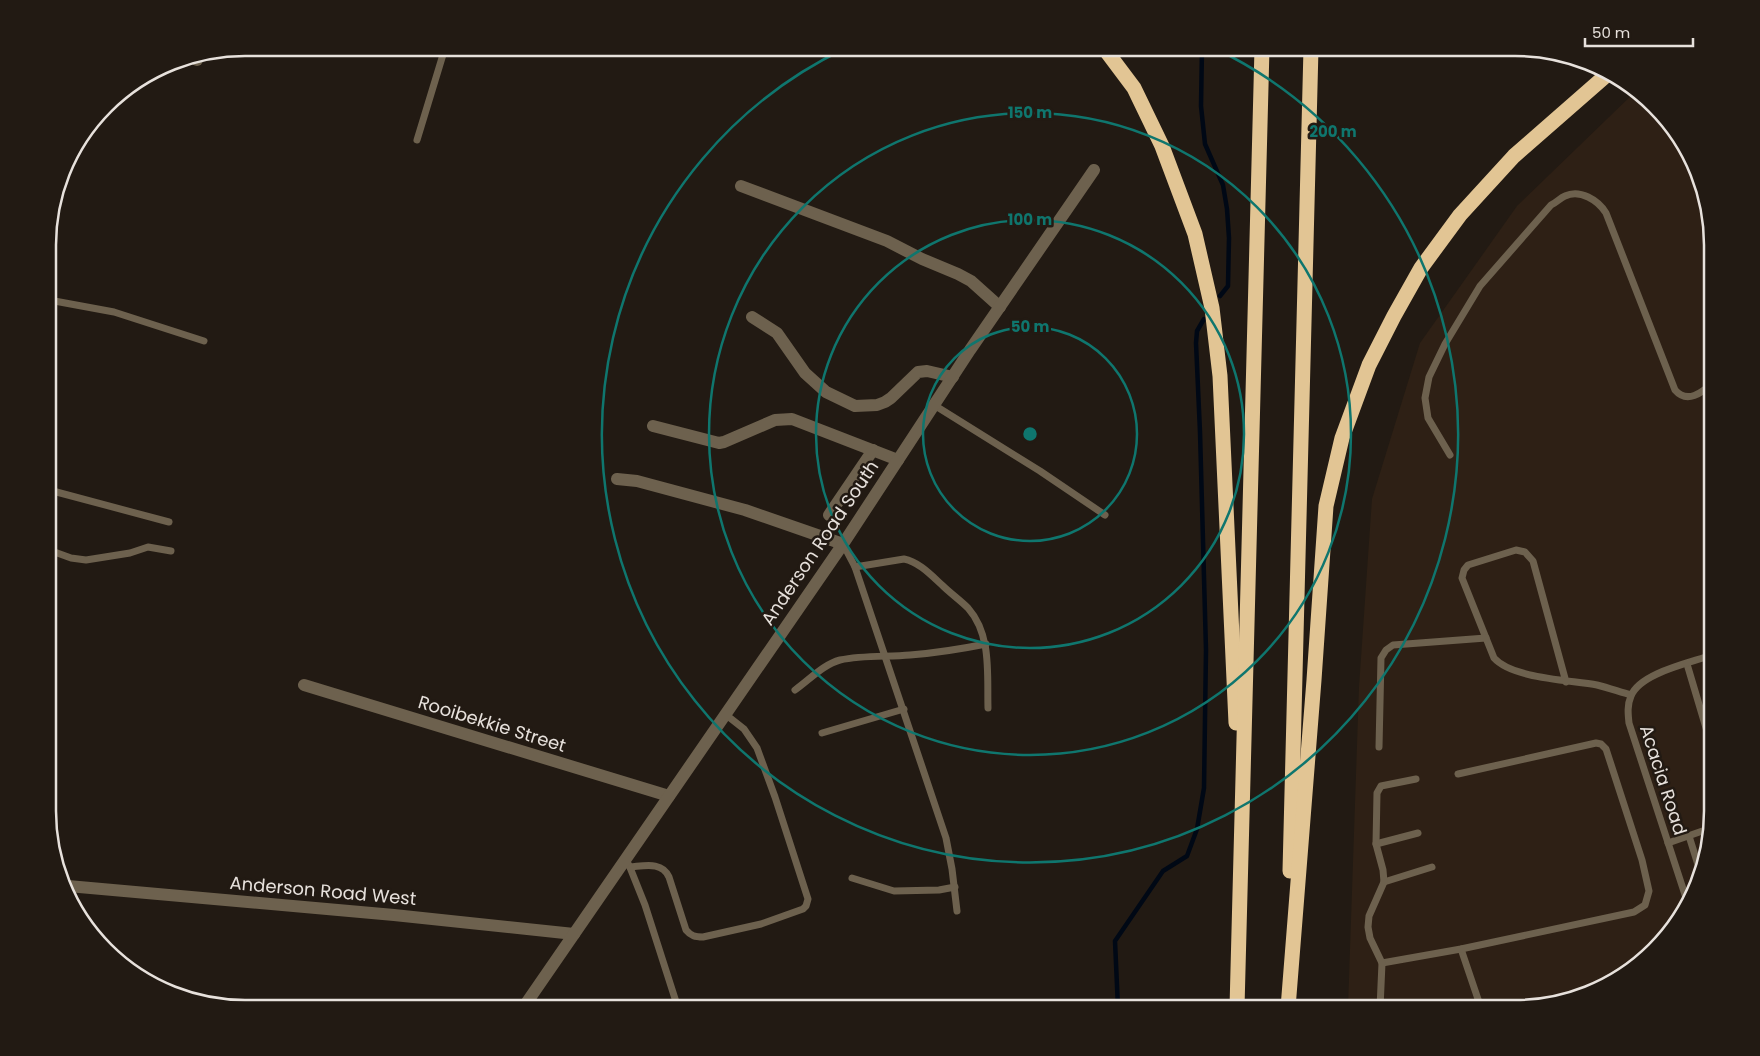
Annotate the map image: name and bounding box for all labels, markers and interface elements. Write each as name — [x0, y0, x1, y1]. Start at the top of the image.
scale bar — [1585, 15, 1692, 47]
text: 50 m — [1592, 22, 1630, 43]
text: 150 m — [1008, 102, 1052, 123]
text: 200 m — [1309, 121, 1357, 142]
text: 100 m — [1008, 209, 1052, 230]
text: 50 m — [1011, 316, 1049, 337]
centre of rings — [1021, 425, 1039, 443]
street label: Anderson Road South — [755, 455, 884, 630]
street label: Rooibekkie Street — [415, 689, 569, 758]
street label: Acacia Road — [1634, 722, 1693, 838]
street label: Anderson Road West — [229, 870, 417, 911]

